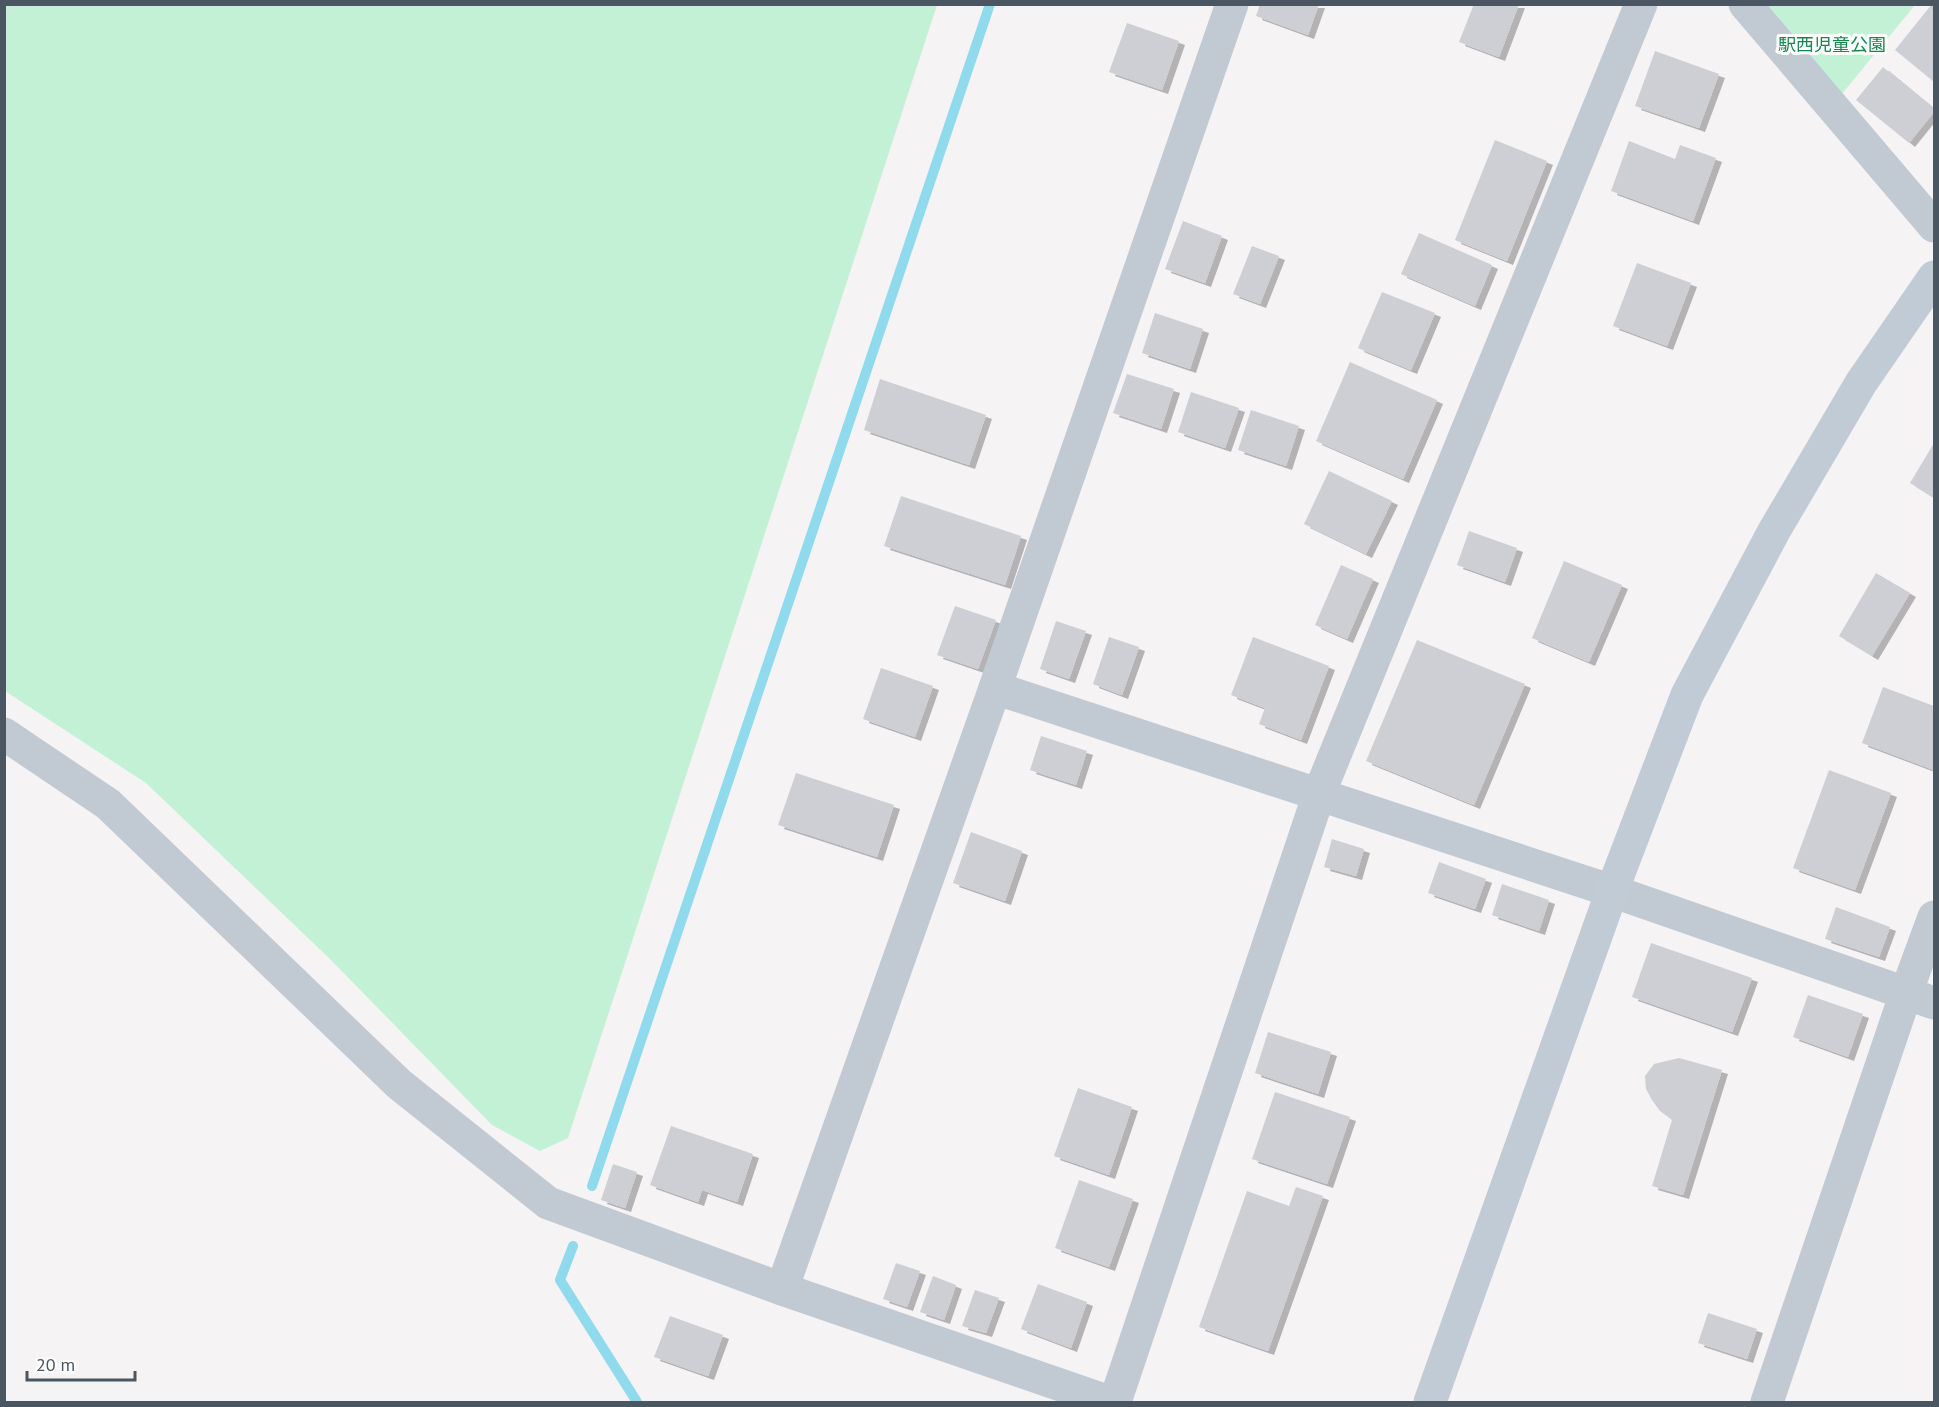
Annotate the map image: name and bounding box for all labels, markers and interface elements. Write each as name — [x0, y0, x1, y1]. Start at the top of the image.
park label: 駅西児童公園 — [1778, 33, 1886, 56]
scale bar — [27, 1344, 135, 1382]
text: 20 m — [36, 1353, 75, 1376]

